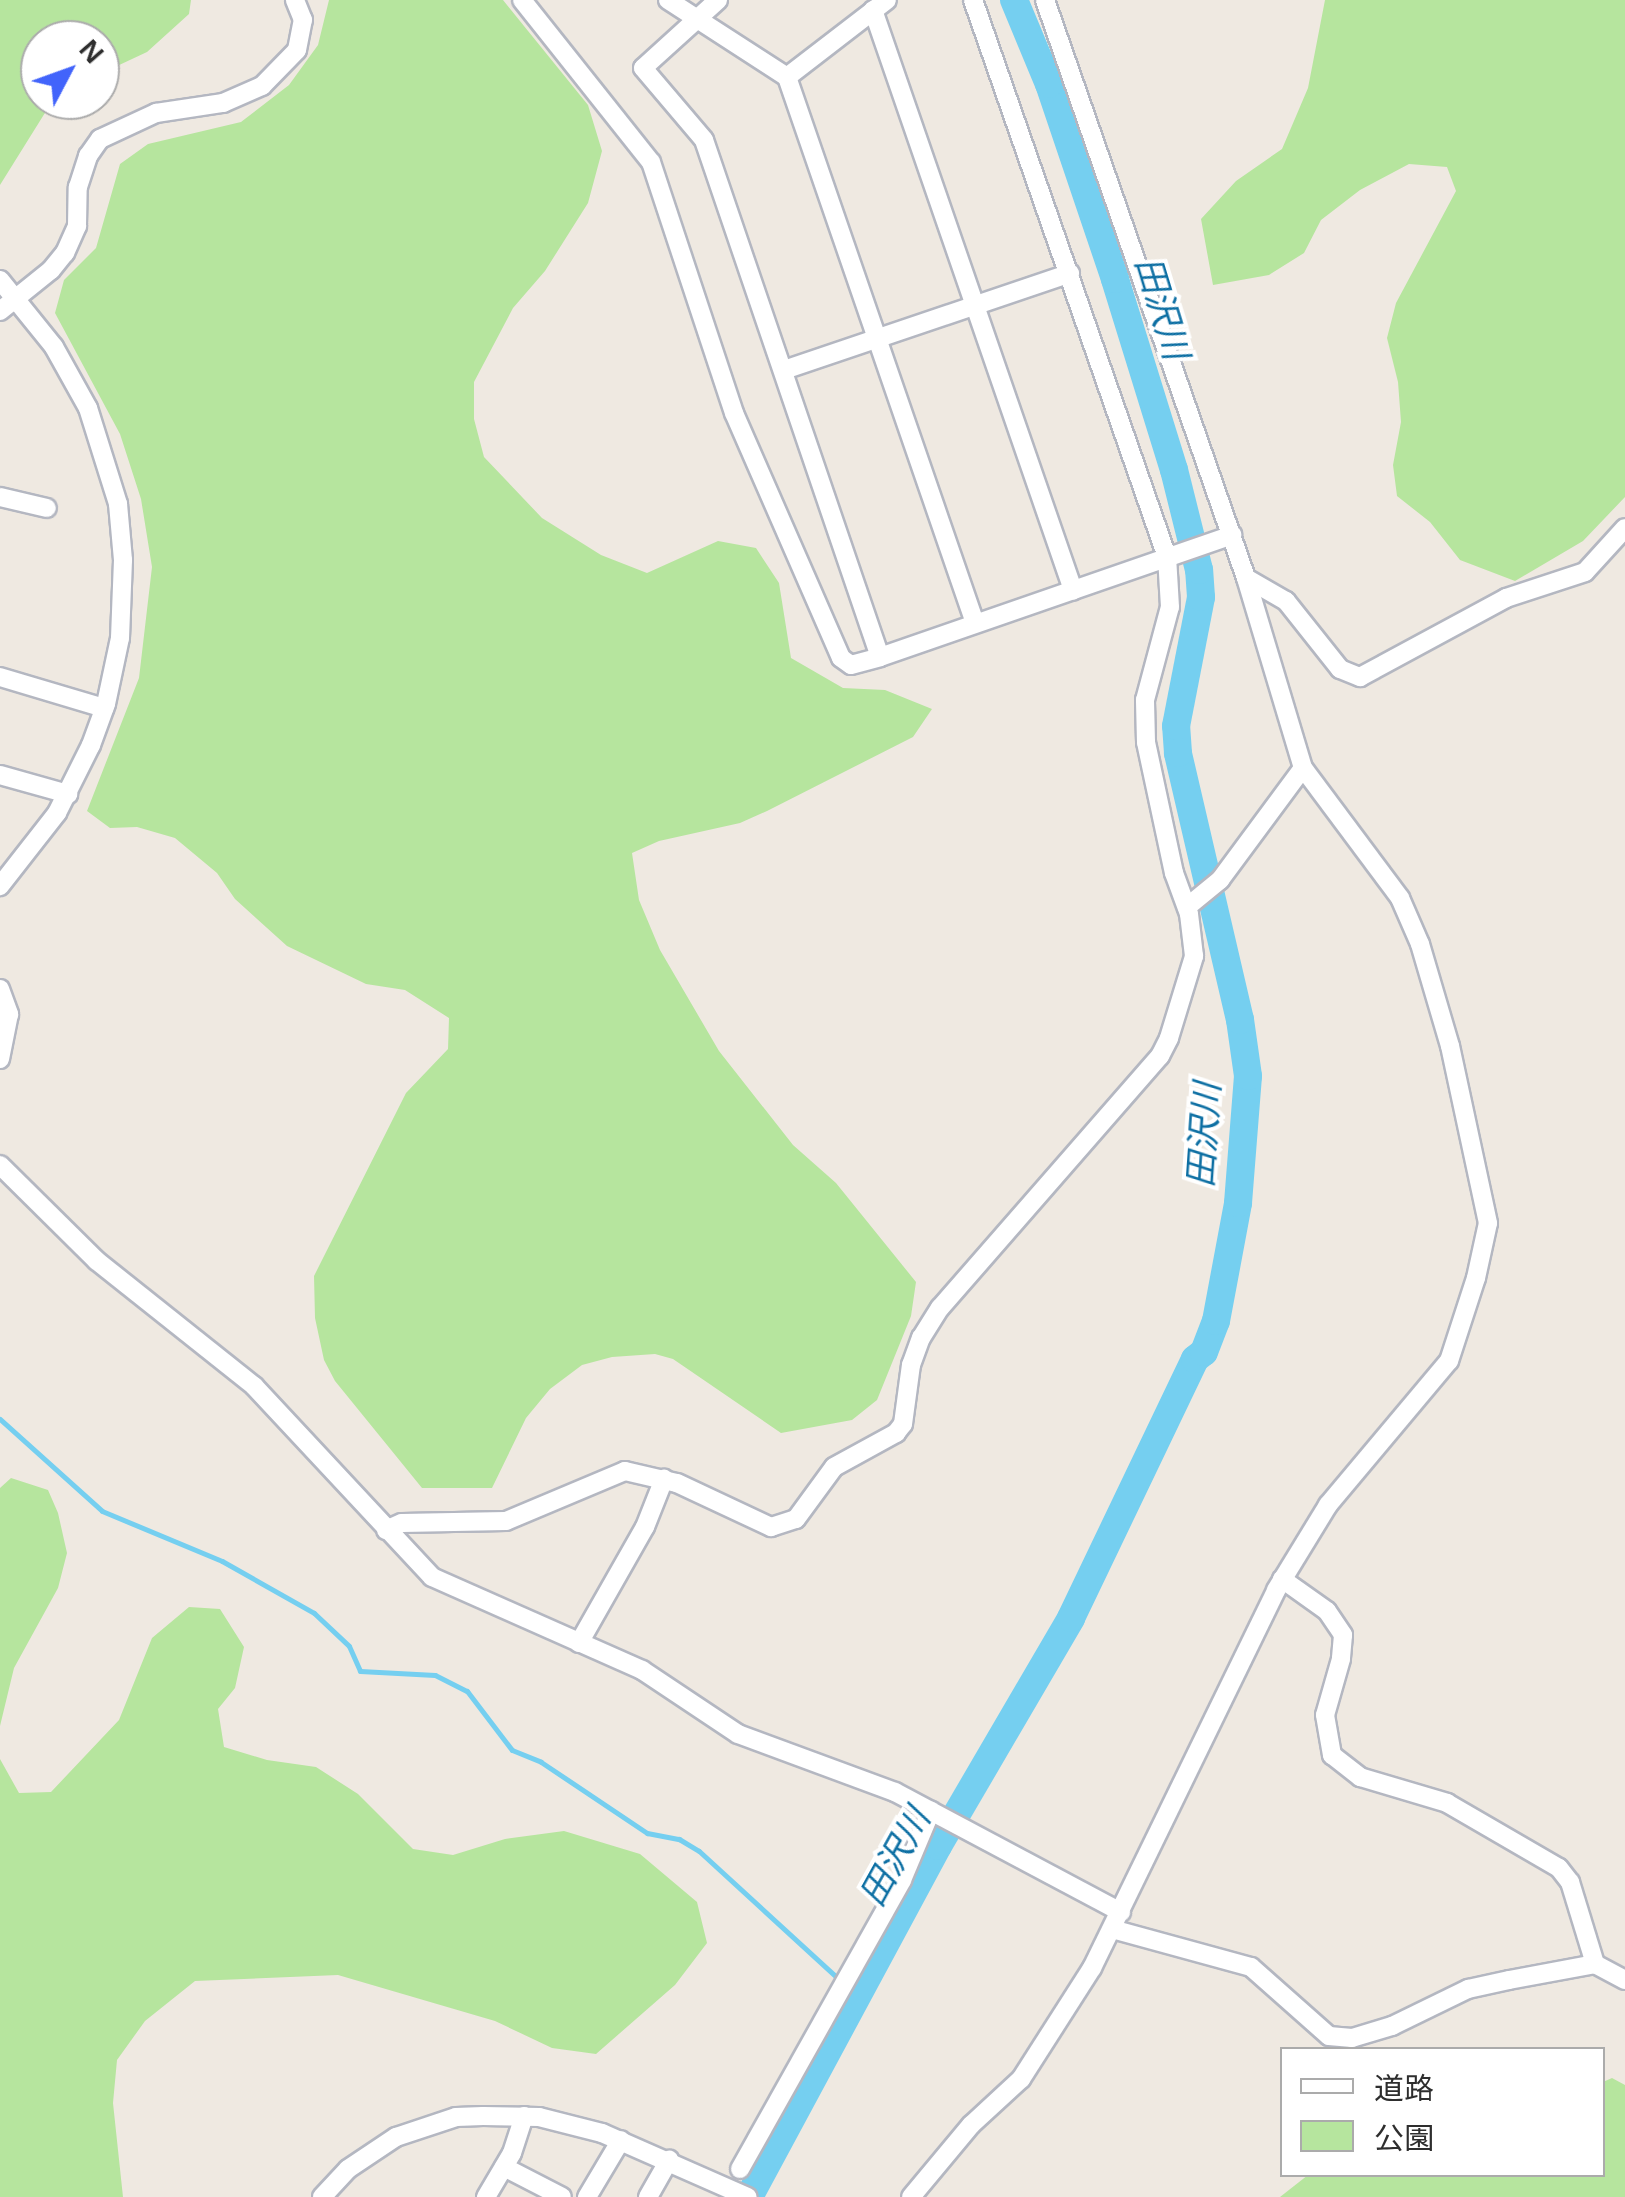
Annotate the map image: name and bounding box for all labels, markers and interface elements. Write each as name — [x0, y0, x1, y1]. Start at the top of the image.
north arrow — [20, 20, 120, 120]
text: N — [73, 33, 110, 69]
water label: 田沢川 — [1127, 252, 1197, 364]
water label: 田沢川 — [1179, 1081, 1229, 1189]
water label: 田沢川 — [851, 1801, 939, 1913]
legend — [1280, 2047, 1605, 2177]
text: 道路 — [1374, 2072, 1434, 2105]
text: 公園 — [1374, 2122, 1434, 2155]

